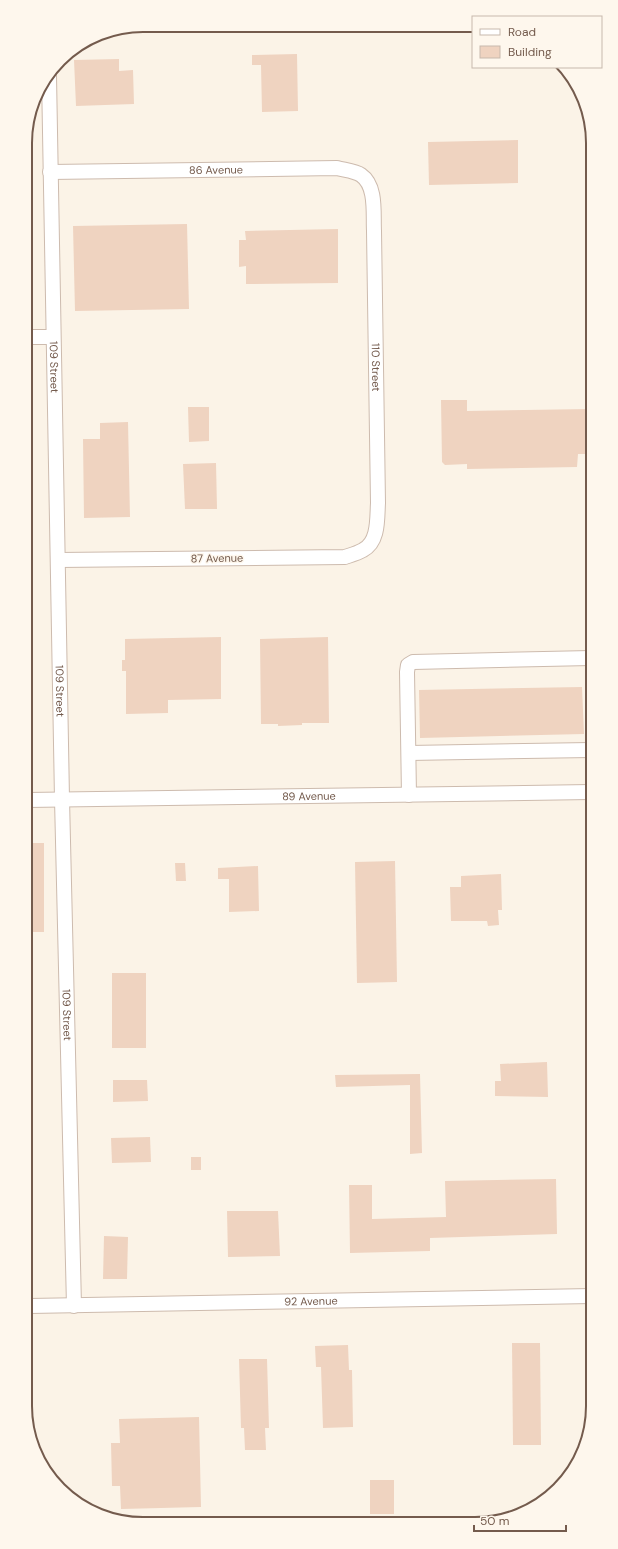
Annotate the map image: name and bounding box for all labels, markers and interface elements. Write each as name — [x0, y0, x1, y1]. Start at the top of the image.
legend — [472, 16, 602, 68]
text: Road — [508, 24, 536, 40]
text: Building — [508, 44, 552, 60]
street label: 86 Avenue — [189, 162, 243, 177]
street label: 109 Street — [47, 341, 62, 393]
street label: 110 Street — [369, 343, 383, 392]
street label: 87 Avenue — [191, 551, 243, 565]
street label: 109 Street — [53, 665, 68, 717]
street label: 89 Avenue — [282, 789, 336, 803]
street label: 109 Street — [59, 989, 75, 1041]
street label: 92 Avenue — [284, 1294, 338, 1308]
scale bar — [474, 1507, 566, 1533]
text: 50 m — [480, 1513, 509, 1529]

